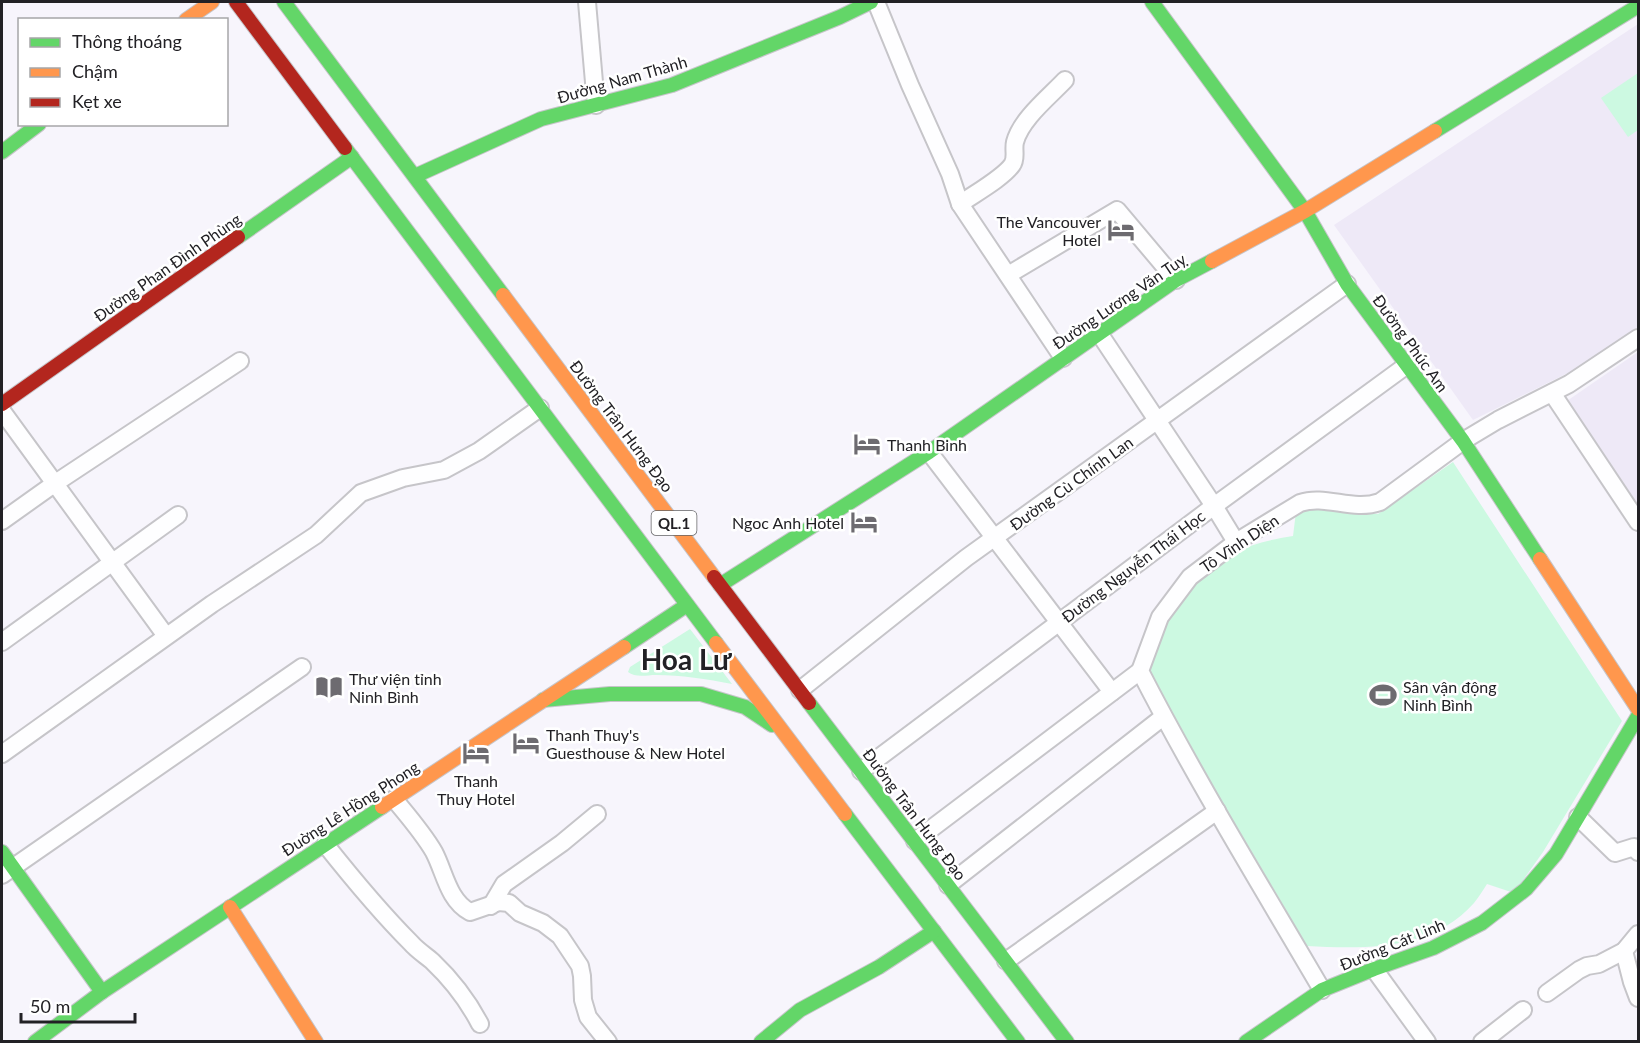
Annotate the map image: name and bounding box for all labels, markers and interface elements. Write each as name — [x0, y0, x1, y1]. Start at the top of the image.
legend — [18, 18, 228, 126]
text: Thông thoáng — [72, 30, 182, 52]
street label: Đường Nam Thành — [555, 51, 689, 107]
text: Chậm — [72, 60, 118, 82]
text: Kẹt xe — [72, 90, 122, 112]
street label: Đường Phan Đình Phùng — [90, 209, 244, 325]
place label: The Vancouver Hotel — [996, 212, 1101, 249]
hotel icon: The Vancouver Hotel — [1106, 215, 1136, 245]
street label: Đường Lương Văn Tuỵ — [1049, 249, 1190, 353]
street label: Đường Phúc Am — [1369, 291, 1453, 395]
street label: Đường Trân Hưng Đạo — [566, 356, 678, 496]
hotel icon: Thanh Binh — [852, 429, 882, 459]
street label: Đường Cù Chính Lan — [1006, 432, 1136, 534]
place label: Thanh Binh — [887, 435, 967, 454]
street label: Đường Nguyễn Thái Học — [1058, 506, 1209, 626]
hotel icon: Ngoc Anh Hotel — [849, 507, 879, 537]
street label: Tô Vĩnh Diện — [1196, 510, 1282, 576]
road number: QL.1 — [652, 511, 696, 535]
place label: Ngoc Anh Hotel — [732, 513, 844, 532]
district label: Hoa Lư — [641, 642, 732, 676]
place label: Thư viện tỉnh Ninh Bình — [349, 669, 442, 706]
library icon: Thư viện tỉnh Ninh Bình — [314, 672, 344, 702]
place label: Sân vận động Ninh Bình — [1403, 677, 1497, 714]
sports icon: Sân vận động Ninh Bình — [1368, 680, 1398, 710]
place label: Thanh Thuy's Guesthouse & New Hotel — [546, 725, 725, 762]
hotel icon: Thanh Thuy's Guesthouse & New Hotel — [511, 728, 541, 758]
hotel icon: Thanh Thuy Hotel — [461, 738, 491, 768]
street label: Đường Trân Hưng Đạo — [859, 744, 971, 884]
street label: Đuờng Lê Hồng Phong — [278, 757, 422, 859]
place label: Thanh Thuy Hotel — [437, 771, 515, 808]
street label: Đường Cát Linh — [1337, 914, 1447, 974]
scale bar — [21, 986, 135, 1024]
text: 50 m — [30, 995, 70, 1017]

